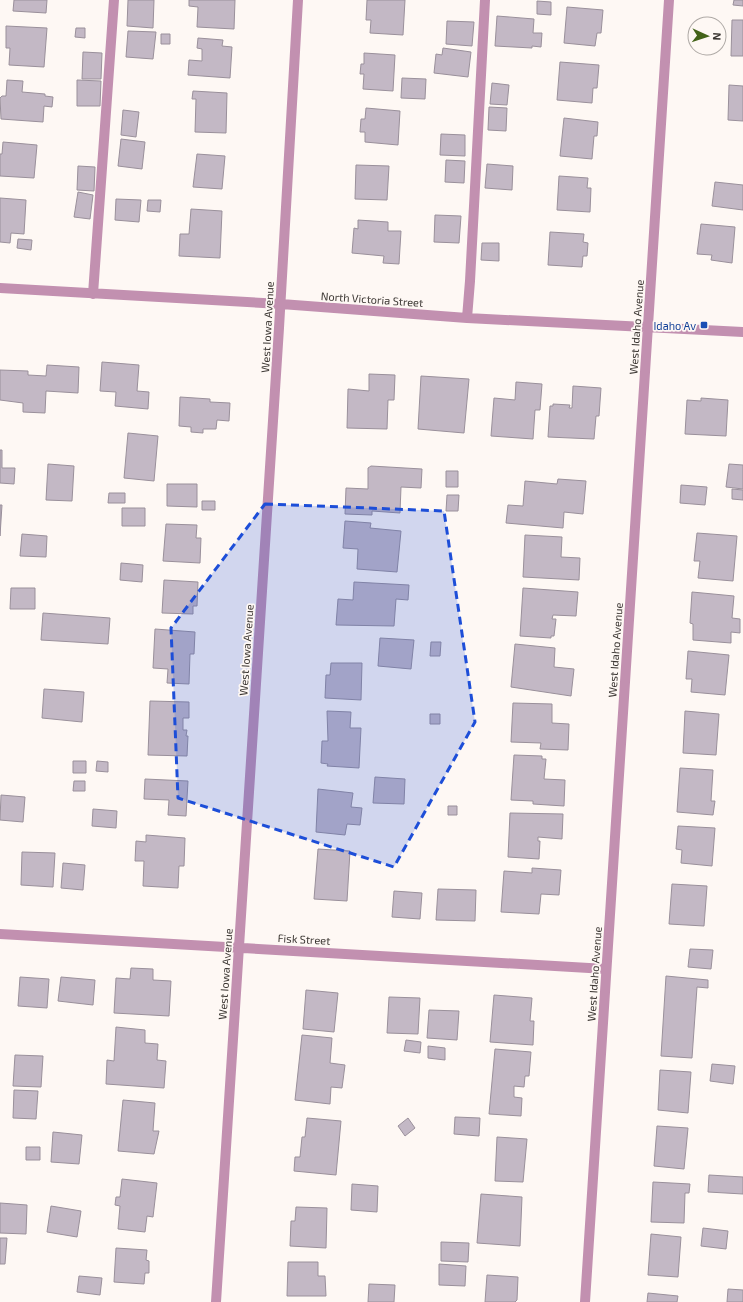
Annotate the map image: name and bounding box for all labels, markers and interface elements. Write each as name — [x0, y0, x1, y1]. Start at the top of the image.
north arrow — [687, 16, 727, 56]
text: N — [711, 32, 724, 41]
street label: West Idaho Avenue — [626, 279, 646, 375]
street label: West Iowa Avenue — [258, 281, 276, 373]
street label: North Victoria Street — [320, 289, 424, 309]
place label: Idaho Av — [653, 319, 696, 332]
marker: Idaho Av — [699, 320, 709, 330]
street label: West Idaho Avenue — [605, 602, 625, 698]
street label: West Iowa Avenue — [236, 604, 256, 696]
street label: West Idaho Avenue — [584, 926, 604, 1022]
street label: West Iowa Avenue — [215, 928, 235, 1020]
street label: Fisk Street — [277, 931, 331, 947]

